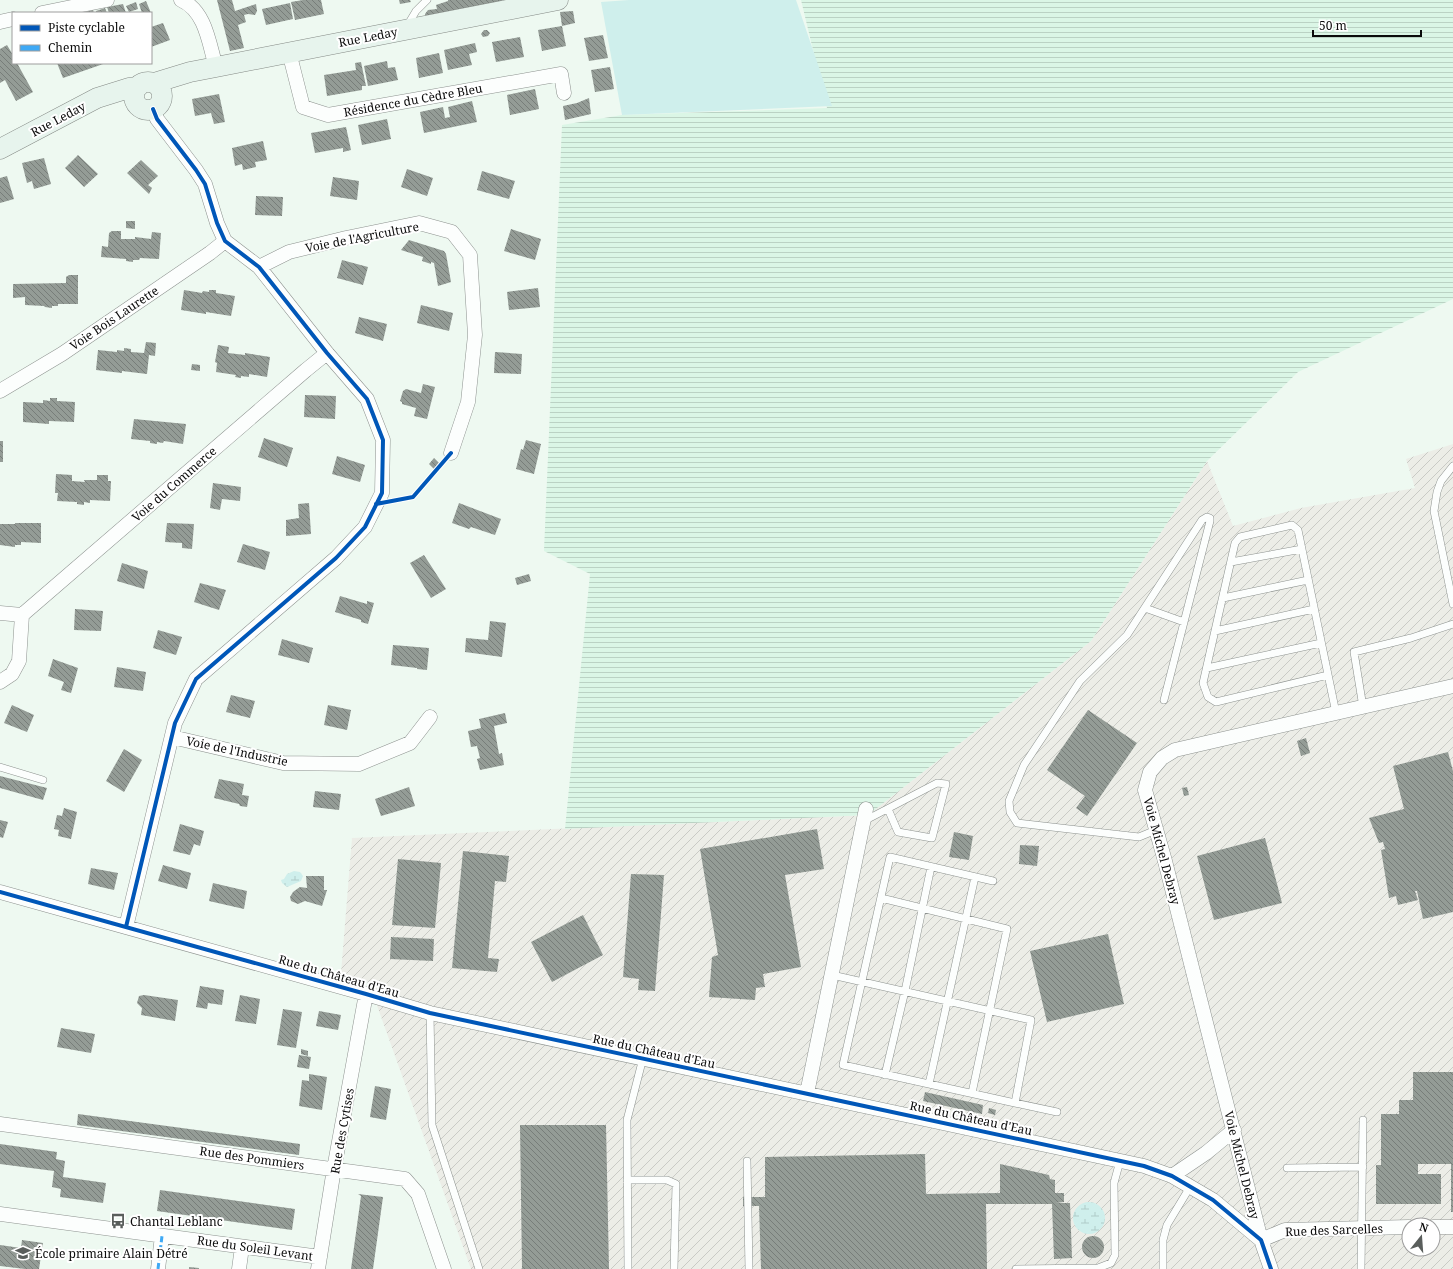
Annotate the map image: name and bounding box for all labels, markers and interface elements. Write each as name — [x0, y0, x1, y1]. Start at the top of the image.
legend — [12, 12, 152, 64]
scale bar — [1313, 12, 1421, 38]
text: 50 m — [1319, 17, 1347, 34]
text: Piste cyclable — [48, 19, 125, 36]
street label: Rue Leday — [337, 23, 399, 51]
text: Chemin — [48, 39, 93, 56]
street label: Résidence du Cèdre Bleu — [342, 79, 484, 121]
street label: Rue Leday — [28, 97, 88, 140]
street label: Voie de l'Agriculture — [304, 218, 420, 256]
street label: Voie Bois Laurette — [66, 282, 162, 354]
street label: Voie du Commerce — [128, 442, 220, 526]
street label: Voie de l'Industrie — [185, 732, 289, 770]
street label: Voie Michel Debray — [1139, 795, 1185, 907]
street label: Rue du Château d'Eau — [277, 951, 402, 1001]
street label: Rue du Château d'Eau — [591, 1030, 717, 1072]
street label: Rue des Cytises — [326, 1087, 358, 1175]
street label: Rue du Château d'Eau — [908, 1097, 1034, 1139]
street label: Voie Michel Debray — [1220, 1109, 1264, 1221]
street label: Rue des Pommiers — [199, 1142, 305, 1174]
bus stop icon: Chantal Leblanc — [109, 1212, 127, 1230]
place label: Chantal Leblanc — [130, 1213, 223, 1230]
north arrow — [1401, 1217, 1441, 1257]
text: N — [1418, 1219, 1431, 1235]
street label: Rue des Sarcelles — [1285, 1220, 1383, 1240]
street label: Rue du Soleil Levant — [196, 1231, 314, 1265]
school or university icon: École primaire Alain Détré — [14, 1244, 32, 1262]
place label: École primaire Alain Détré — [35, 1245, 188, 1262]

